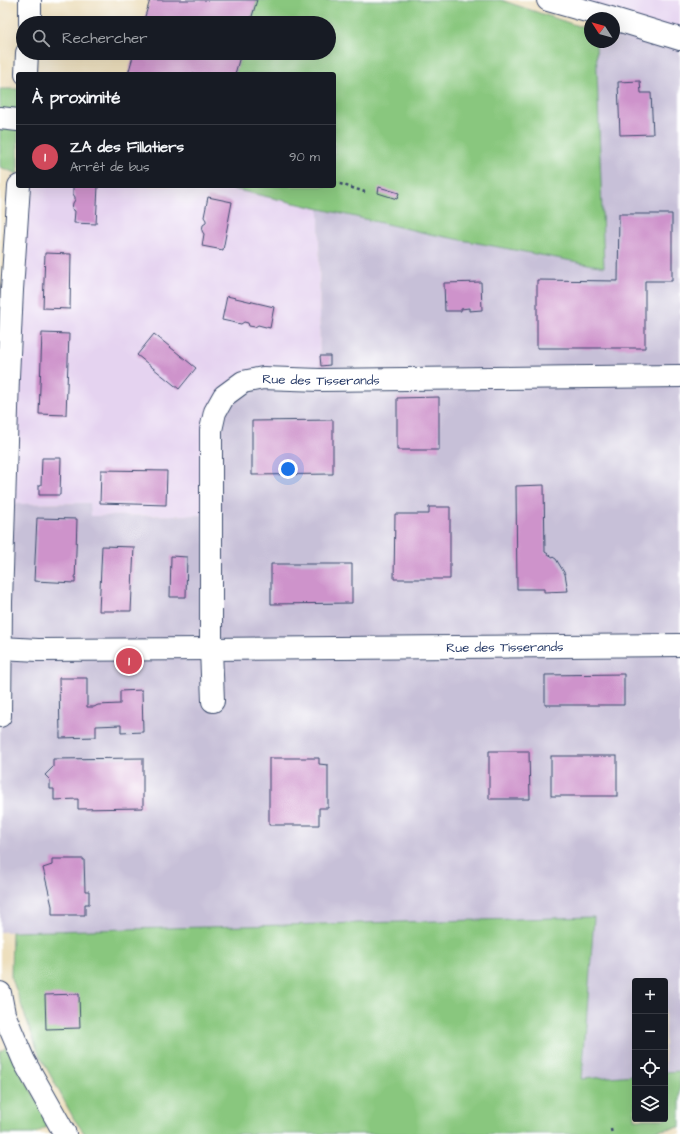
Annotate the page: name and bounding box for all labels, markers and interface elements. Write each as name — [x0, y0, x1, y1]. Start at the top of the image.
north arrow — [584, 12, 620, 48]
search box — [16, 16, 336, 60]
icon: search — [30, 27, 52, 49]
text: Rechercher — [62, 28, 147, 49]
text: À proximité — [32, 86, 121, 110]
text: ZA des Fillatiers — [70, 137, 184, 158]
text: 1 — [44, 148, 46, 166]
text: 90 m — [289, 148, 320, 166]
text: Arrêt de bus — [70, 158, 150, 176]
street label: Rue des Tisserands — [262, 370, 380, 390]
your location — [278, 459, 298, 479]
street label: Rue des Tisserands — [446, 638, 564, 657]
pin: 1 — [116, 646, 142, 676]
map controls — [632, 978, 668, 1122]
button: + — [632, 978, 668, 1014]
button: − — [632, 1014, 668, 1050]
button: locate — [632, 1050, 668, 1086]
button: layers — [632, 1086, 668, 1122]

